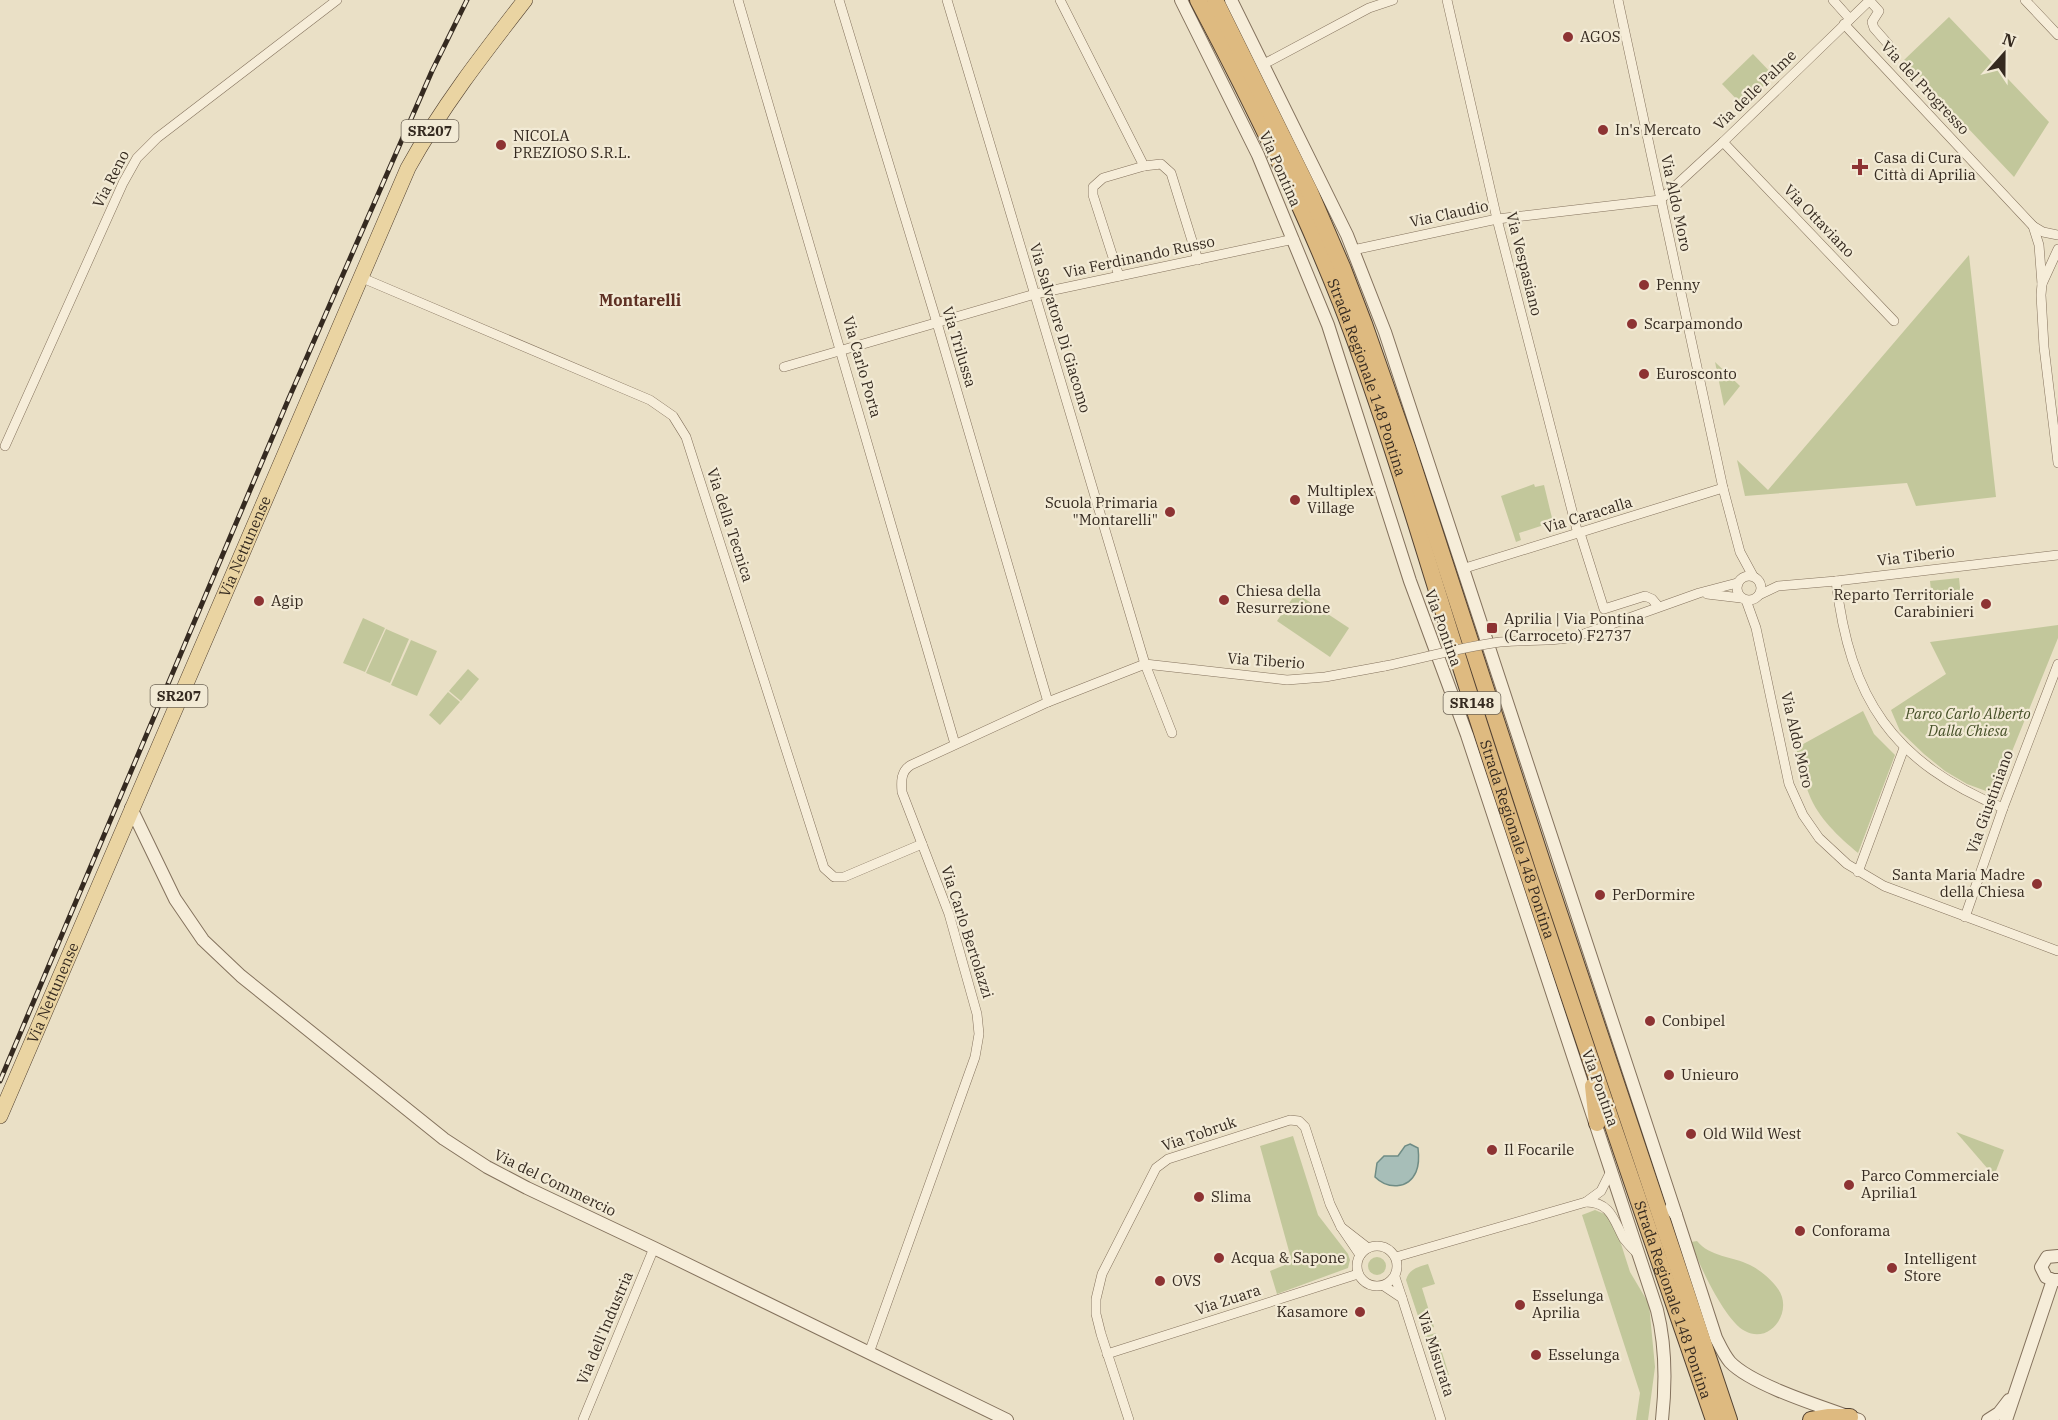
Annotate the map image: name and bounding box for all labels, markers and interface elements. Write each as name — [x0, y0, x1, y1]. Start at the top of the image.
north arrow — [1974, 24, 2034, 84]
place label: AGOS — [1580, 27, 1621, 46]
text: N — [2000, 28, 2019, 52]
marker: AGOS — [1561, 30, 1575, 44]
street label: Via del Progresso — [1877, 37, 1974, 139]
street label: Via delle Palme — [1709, 45, 1800, 134]
road number: SR207 — [402, 120, 458, 142]
place label: In's Mercato — [1615, 120, 1701, 139]
marker: In's Mercato — [1596, 123, 1610, 137]
place label: NICOLA PREZIOSO S.R.L. — [513, 126, 631, 162]
street label: Via Pontina — [1255, 128, 1306, 210]
marker: NICOLA PREZIOSO S.R.L. — [494, 138, 508, 152]
street label: Via Reno — [88, 147, 133, 211]
place label: Casa di Cura Città di Aprilia — [1874, 148, 1976, 184]
street label: Via Aldo Moro — [1657, 153, 1696, 253]
marker: Casa di Cura Città di Aprilia — [1851, 158, 1869, 176]
street label: Via Ottaviano — [1780, 180, 1859, 261]
street label: Via Claudio — [1408, 196, 1490, 231]
street label: Via Vespasiano — [1502, 210, 1547, 318]
street label: Via Ferdinando Russo — [1062, 231, 1216, 282]
street label: Via Salvatore Di Giacomo — [1026, 241, 1095, 415]
place label: Penny — [1656, 275, 1700, 294]
street label: Strada Regionale 148 Pontina — [1323, 276, 1411, 479]
marker: Penny — [1637, 278, 1651, 292]
district label: Montarelli — [599, 290, 681, 310]
street label: Via Trilussa — [938, 304, 981, 390]
street label: Via Carlo Porta — [839, 314, 886, 420]
place label: Scarpamondo — [1644, 314, 1743, 333]
marker: Scarpamondo — [1625, 317, 1639, 331]
place label: Eurosconto — [1656, 364, 1737, 383]
marker: Eurosconto — [1637, 367, 1651, 381]
street label: Via della Tecnica — [703, 465, 758, 584]
place label: Multiplex Village — [1307, 481, 1374, 517]
street label: Via Caracalla — [1541, 492, 1635, 537]
street label: Via Nettunense — [215, 493, 275, 600]
place label: Scuola Primaria "Montarelli" — [1045, 493, 1158, 529]
marker: Multiplex Village — [1288, 493, 1302, 507]
marker: Scuola Primaria "Montarelli" — [1163, 505, 1177, 519]
street label: Via Tiberio — [1876, 541, 1956, 570]
place label: Chiesa della Resurrezione — [1236, 581, 1330, 617]
place label: Reparto Territoriale Carabinieri — [1834, 585, 1974, 621]
street label: Via Pontina — [1421, 587, 1466, 669]
place label: Agip — [271, 591, 303, 610]
marker: Chiesa della Resurrezione — [1217, 593, 1231, 607]
marker: Agip — [252, 594, 266, 608]
marker: Reparto Territoriale Carabinieri — [1979, 597, 1993, 611]
place label: Aprilia | Via Pontina (Carroceto) F2737 — [1504, 609, 1645, 645]
marker: Aprilia | Via Pontina (Carroceto) F2737 — [1485, 621, 1499, 635]
street label: Via Tiberio — [1227, 648, 1305, 673]
road number: SR207 — [150, 685, 207, 707]
street label: Via Aldo Moro — [1777, 690, 1818, 790]
road number: SR148 — [1444, 692, 1500, 714]
park label: Parco Carlo Alberto Dalla Chiesa — [1904, 704, 2031, 740]
street label: Strada Regionale 148 Pontina — [1476, 737, 1559, 941]
street label: Via Giustiniano — [1962, 748, 2017, 856]
street label: Via Carlo Bertolazzi — [937, 863, 998, 1001]
place label: Santa Maria Madre della Chiesa — [1892, 865, 2025, 901]
marker: Santa Maria Madre della Chiesa — [2030, 877, 2044, 891]
place label: PerDormire — [1612, 885, 1695, 904]
marker: PerDormire — [1593, 888, 1607, 902]
street label: Via Nettunense — [22, 939, 83, 1046]
place label: Conbipel — [1662, 1011, 1725, 1030]
marker: Conbipel — [1643, 1014, 1657, 1028]
street label: Via Pontina — [1578, 1047, 1623, 1129]
place label: Unieuro — [1681, 1065, 1739, 1084]
marker: Unieuro — [1662, 1068, 1676, 1082]
street label: Via Tobruk — [1159, 1112, 1239, 1155]
place label: Old Wild West — [1703, 1124, 1801, 1143]
marker: Old Wild West — [1684, 1127, 1698, 1141]
place label: Il Focarile — [1504, 1140, 1574, 1159]
marker: Il Focarile — [1485, 1143, 1499, 1157]
street label: Via del Commercio — [491, 1145, 619, 1220]
place label: Parco Commerciale Aprilia1 — [1861, 1166, 1999, 1202]
marker: Parco Commerciale Aprilia1 — [1842, 1178, 1856, 1192]
place label: Slima — [1211, 1187, 1252, 1206]
marker: Slima — [1192, 1190, 1206, 1204]
street label: Strada Regionale 148 Pontina — [1630, 1198, 1716, 1401]
place label: Conforama — [1812, 1221, 1890, 1240]
marker: Conforama — [1793, 1224, 1807, 1238]
place label: Acqua & Sapone — [1231, 1248, 1345, 1267]
place label: Intelligent Store — [1904, 1249, 1977, 1285]
marker: Acqua & Sapone — [1212, 1251, 1226, 1265]
marker: Intelligent Store — [1885, 1261, 1899, 1275]
street label: Via dell'Industria — [572, 1268, 637, 1387]
place label: OVS — [1172, 1271, 1201, 1290]
marker: OVS — [1153, 1274, 1167, 1288]
street label: Via Zuara — [1193, 1280, 1263, 1319]
place label: Esselunga Aprilia — [1532, 1286, 1604, 1322]
marker: Esselunga Aprilia — [1513, 1298, 1527, 1312]
place label: Kasamore — [1276, 1302, 1348, 1321]
marker: Kasamore — [1353, 1305, 1367, 1319]
street label: Via Misurata — [1414, 1309, 1459, 1399]
place label: Esselunga — [1548, 1345, 1620, 1364]
marker: Esselunga — [1529, 1348, 1543, 1362]

